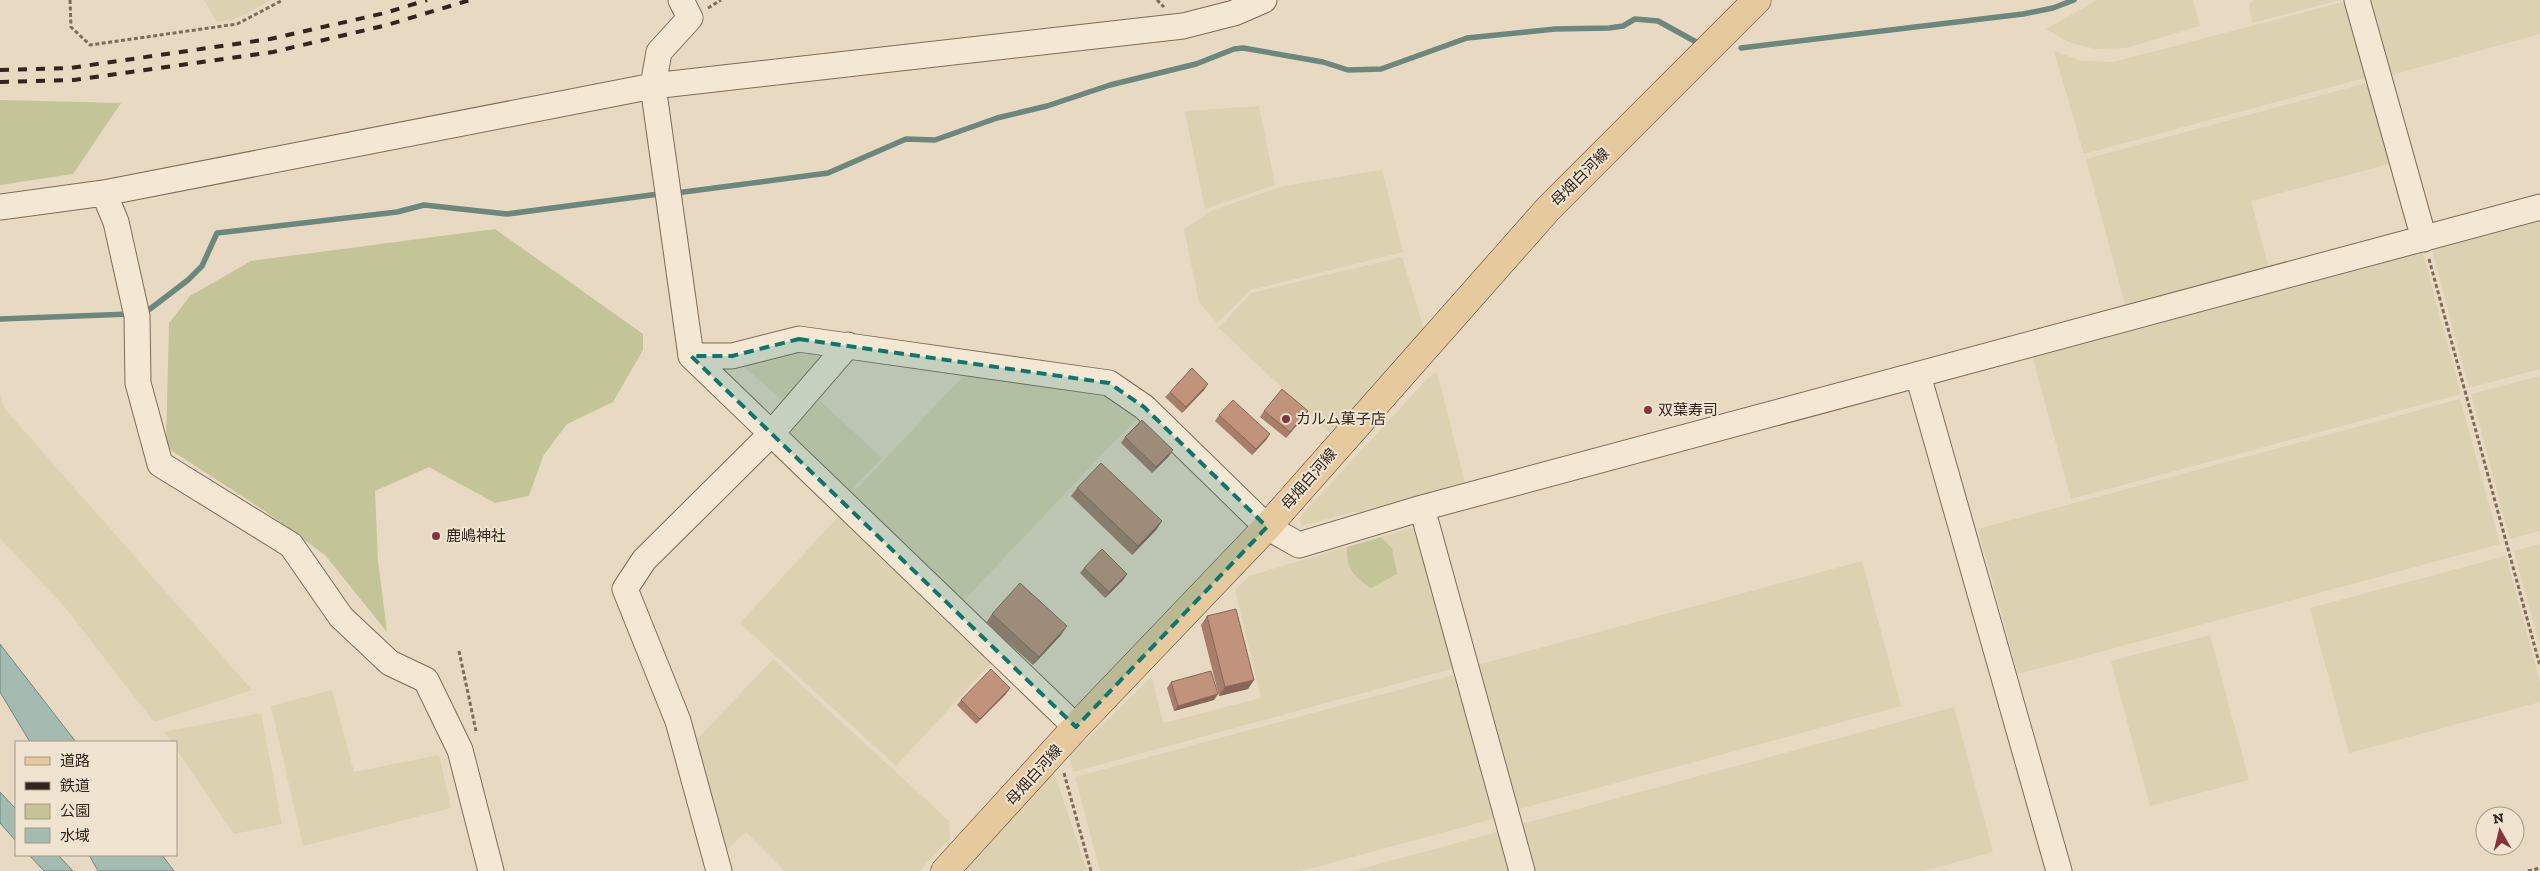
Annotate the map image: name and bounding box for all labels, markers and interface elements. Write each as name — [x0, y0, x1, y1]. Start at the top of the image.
street label: 母畑白河線 — [1547, 144, 1613, 210]
place label: 双葉寿司 — [1658, 401, 1718, 419]
marker: 双葉寿司 — [1642, 404, 1654, 416]
place label: カルム菓子店 — [1296, 410, 1386, 428]
marker: カルム菓子店 — [1280, 413, 1292, 425]
street label: 母畑白河線 — [1278, 445, 1340, 513]
place label: 鹿嶋神社 — [446, 527, 506, 545]
marker: 鹿嶋神社 — [430, 530, 442, 542]
legend — [15, 741, 178, 856]
street label: 母畑白河線 — [1002, 741, 1066, 809]
text: 道路 — [60, 752, 90, 770]
text: 鉄道 — [60, 777, 90, 795]
text: 公園 — [60, 802, 90, 820]
north arrow — [2475, 806, 2525, 856]
text: N — [2492, 809, 2505, 828]
text: 水域 — [60, 827, 90, 845]

